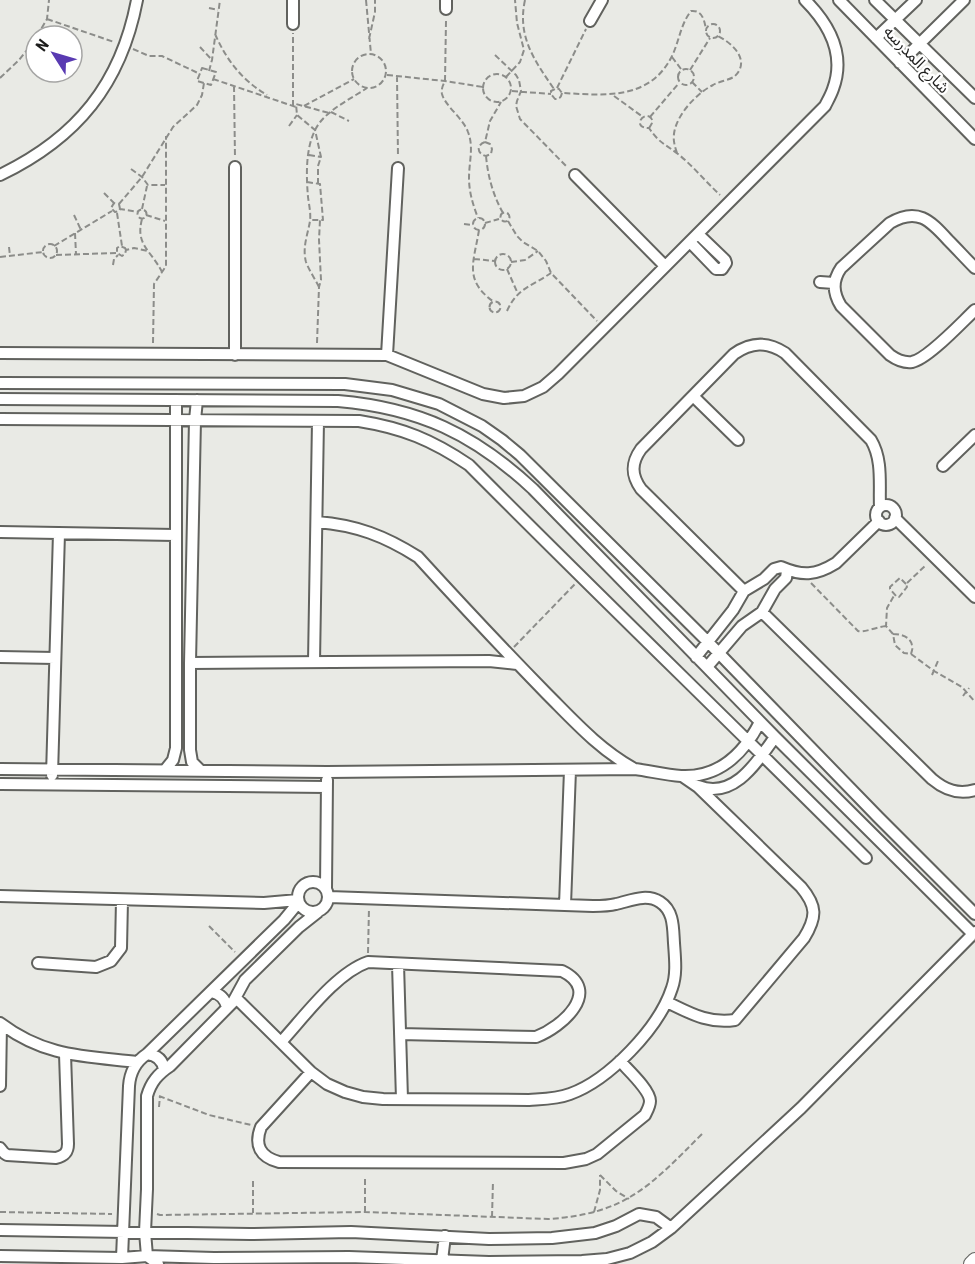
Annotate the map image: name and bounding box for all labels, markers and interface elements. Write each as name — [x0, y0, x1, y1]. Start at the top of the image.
street label: شارع المدرسه — [878, 22, 953, 99]
north arrow — [24, 24, 84, 84]
text: N — [32, 36, 53, 55]

